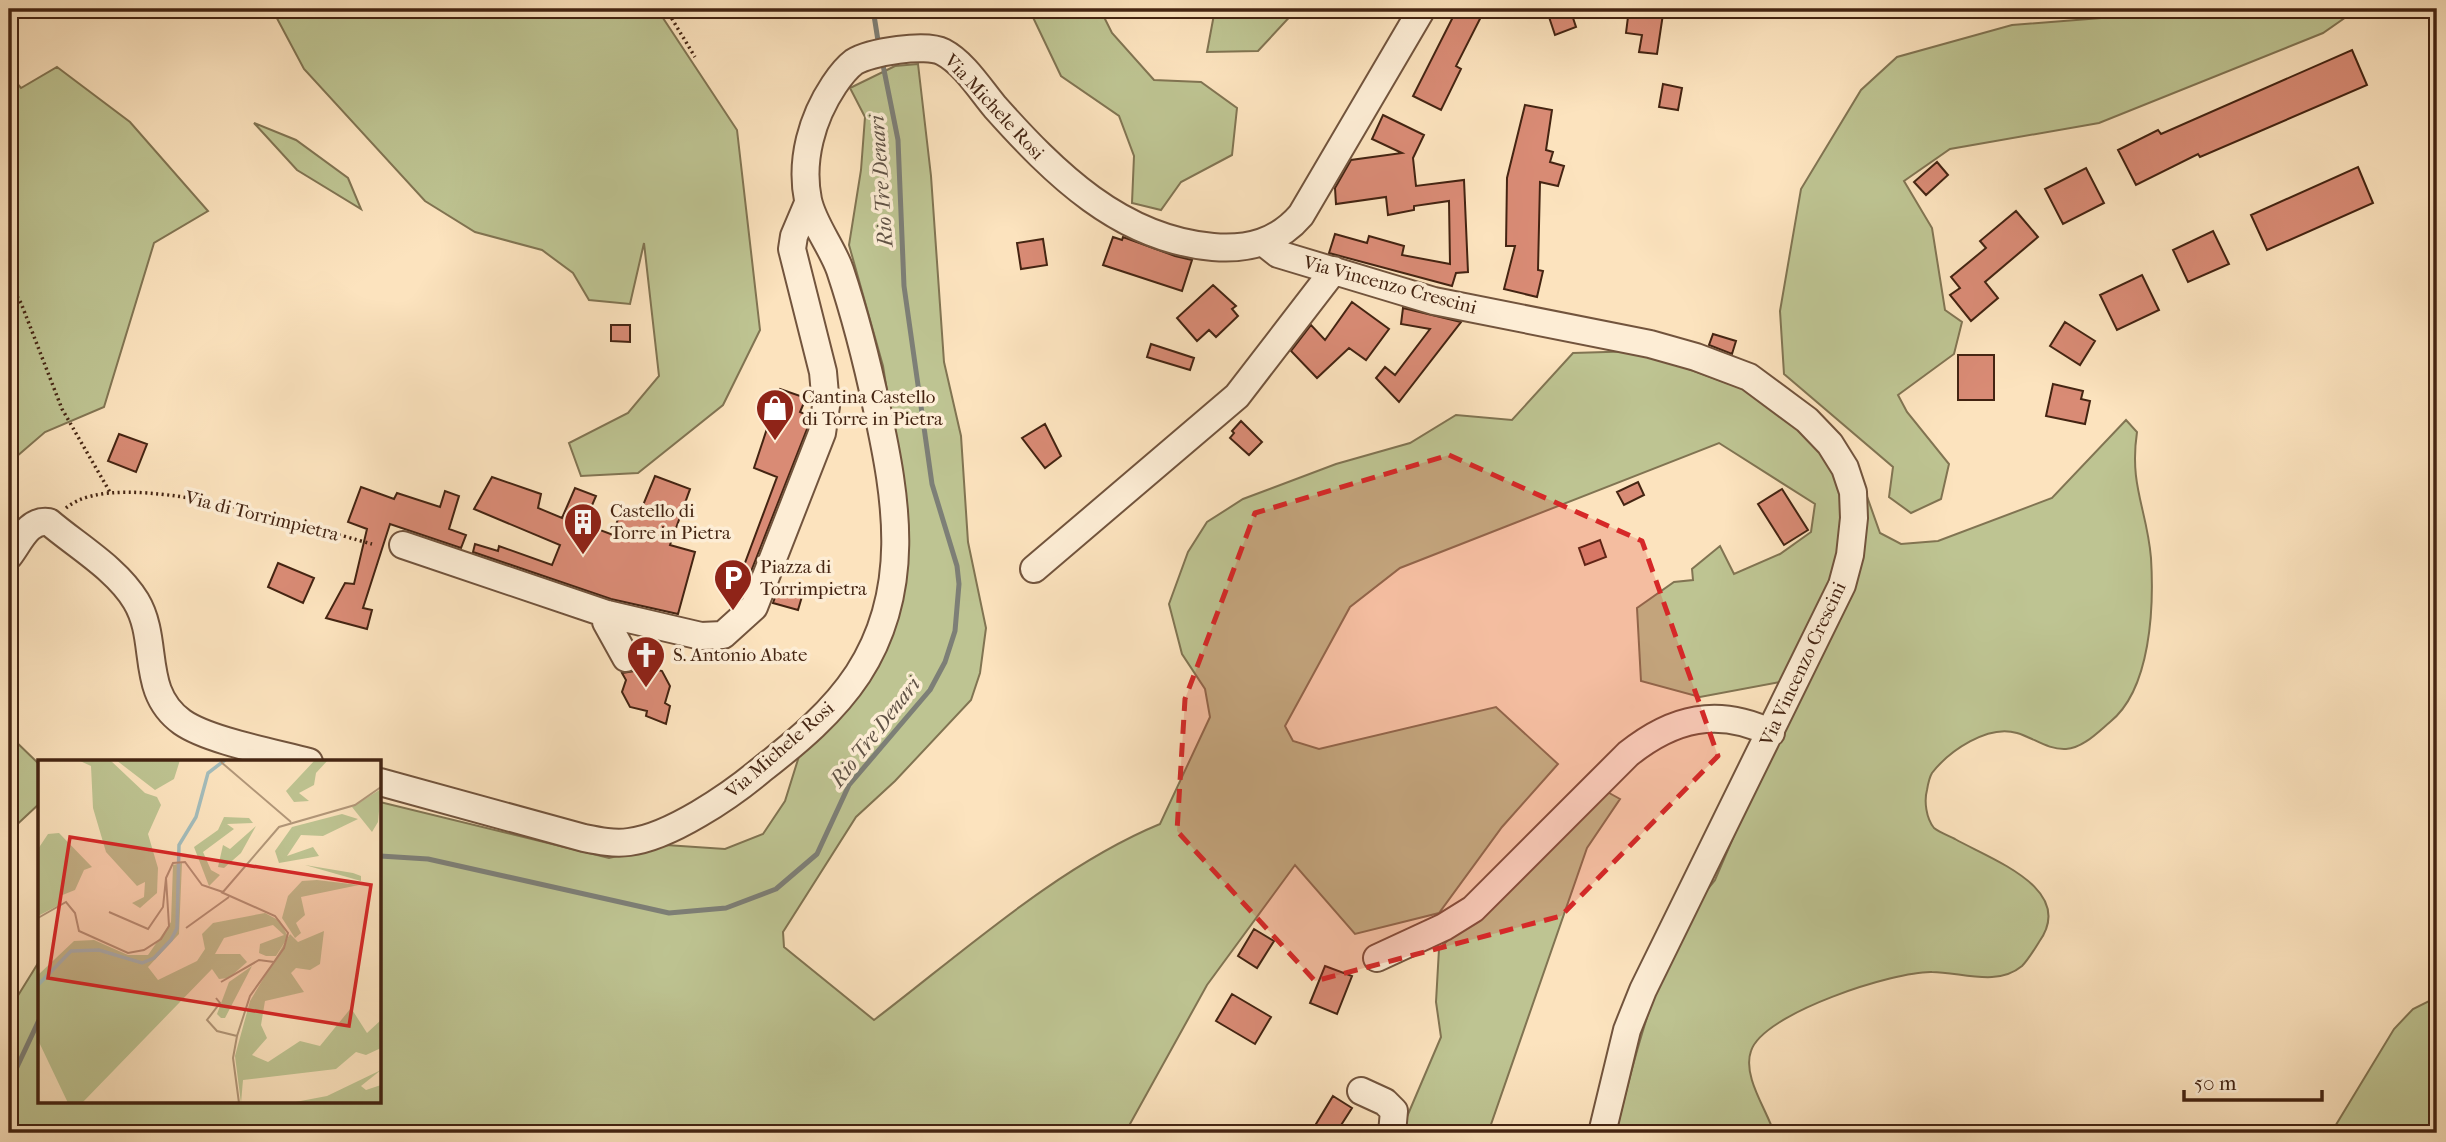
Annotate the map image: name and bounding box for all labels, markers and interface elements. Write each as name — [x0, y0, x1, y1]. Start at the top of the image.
street label: Via Michele Rosi — [939, 49, 1049, 165]
water label: Rio Tre Denari — [864, 112, 898, 250]
street label: Via Vincenzo Crescini — [1300, 251, 1479, 319]
place label: Cantina Castello di Torre in Pietra — [802, 386, 943, 430]
shop icon: Cantina Castello di Torre in Pietra — [754, 387, 796, 442]
street label: Via di Torrimpietra — [182, 486, 341, 546]
place label: Castello di Torre in Pietra — [610, 500, 731, 544]
building icon: Castello di Torre in Pietra — [562, 501, 604, 556]
place label: Piazza di Torrimpietra — [760, 556, 867, 600]
parking icon: Piazza di Torrimpietra — [712, 557, 754, 612]
street label: Via Vincenzo Crescini — [1755, 578, 1851, 750]
church icon: S. Antonio Abate — [625, 634, 667, 689]
place label: S. Antonio Abate — [673, 644, 807, 666]
water label: Rio Tre Denari — [824, 671, 926, 793]
street label: Via Michele Rosi — [721, 697, 839, 804]
inset map — [38, 760, 382, 1104]
scale bar — [2184, 1058, 2322, 1102]
text: 50 m — [2194, 1071, 2237, 1095]

